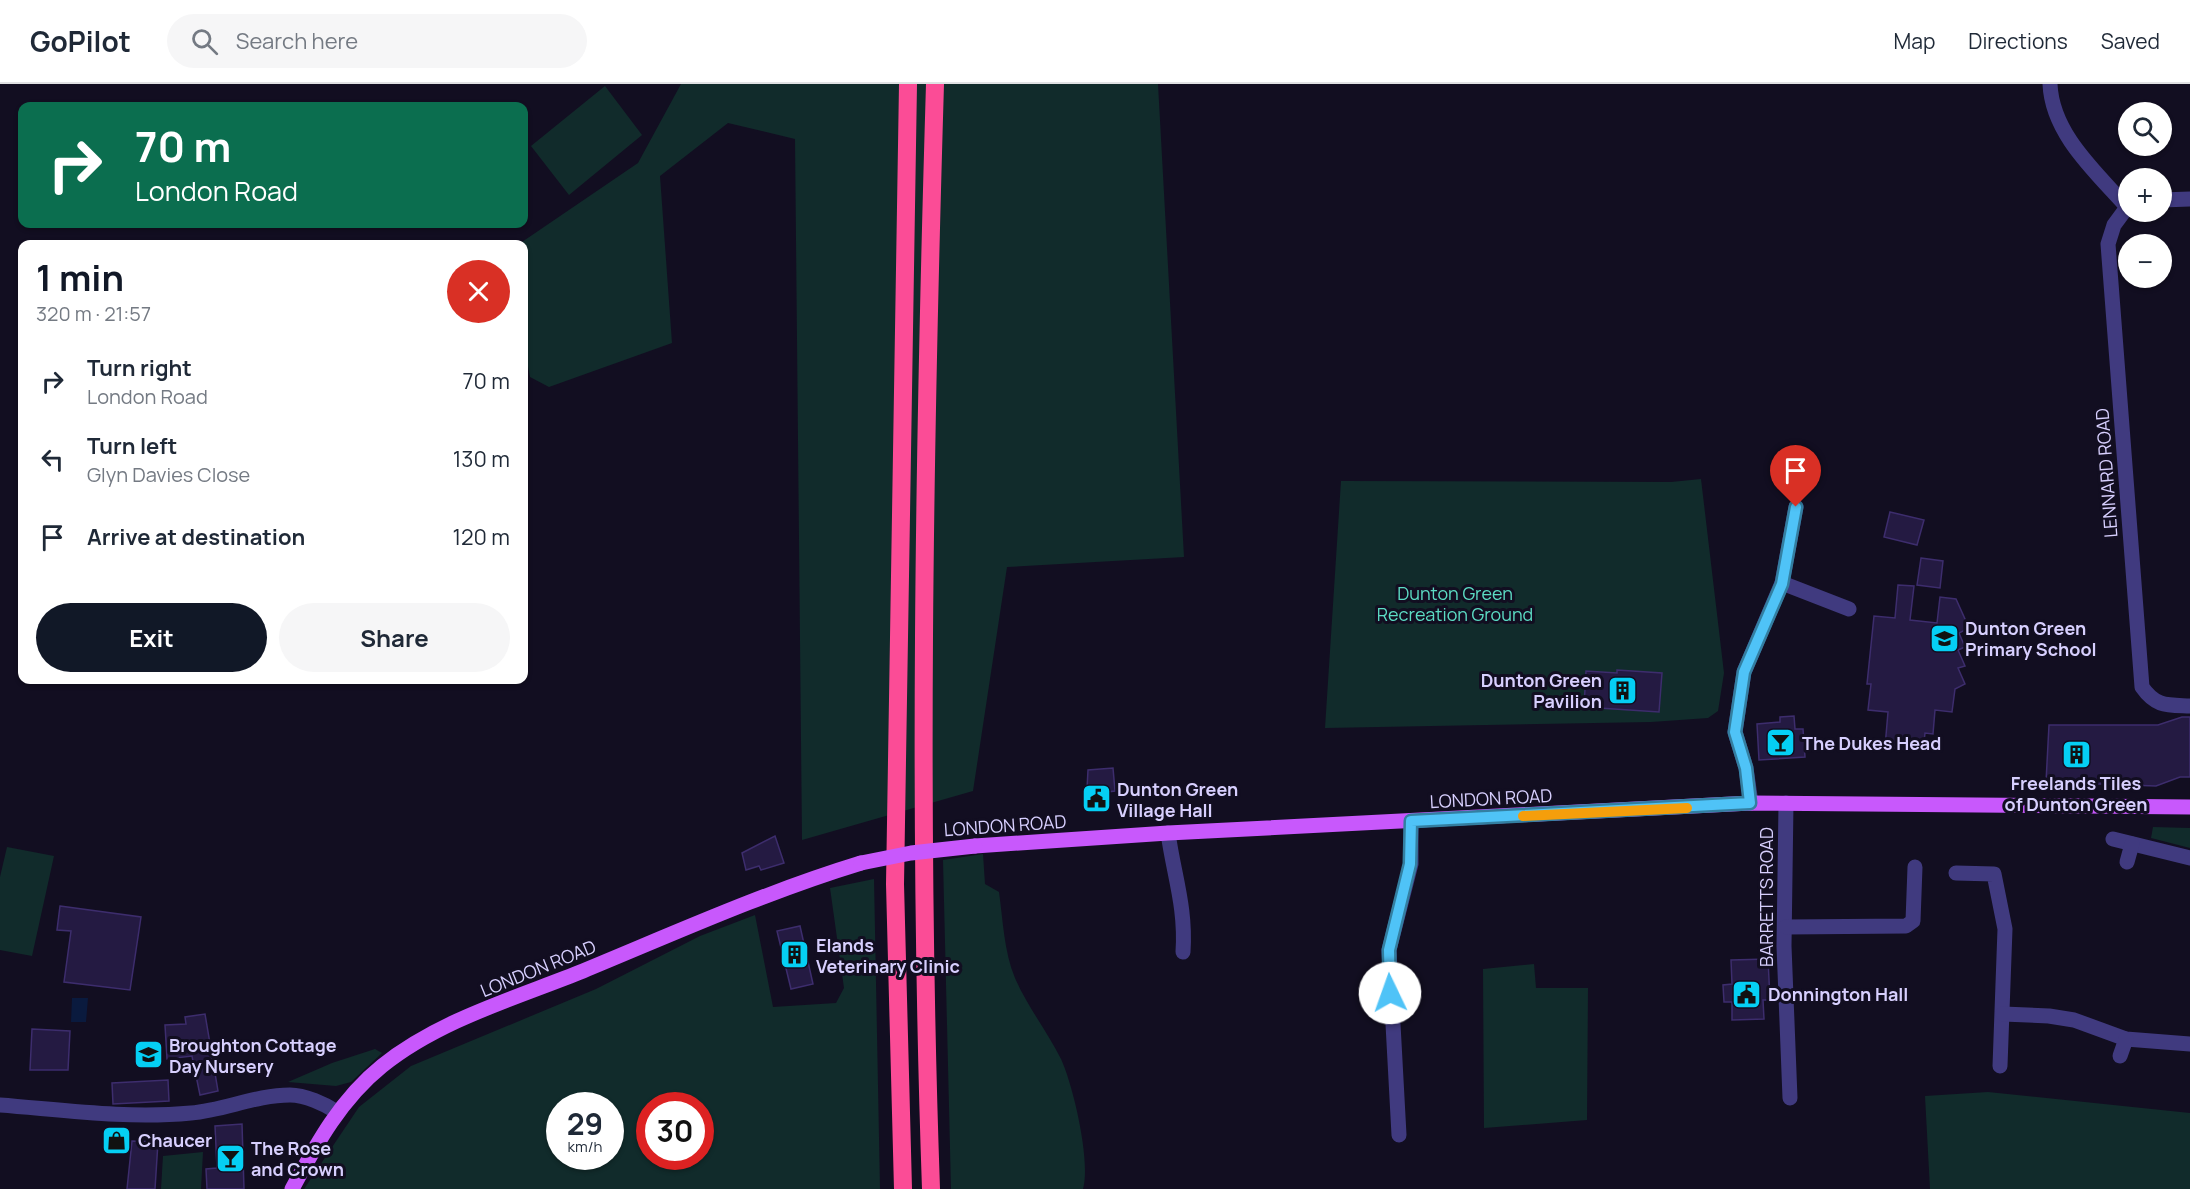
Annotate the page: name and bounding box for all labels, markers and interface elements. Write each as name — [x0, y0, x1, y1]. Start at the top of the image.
search box — [167, 14, 587, 68]
text: GoPilot — [30, 22, 131, 60]
icon: search — [188, 25, 221, 58]
text: Search here — [236, 26, 358, 56]
text: Map — [1894, 27, 1935, 55]
text: Directions — [1968, 27, 2068, 55]
text: Saved — [2101, 27, 2160, 55]
map controls — [2118, 102, 2172, 288]
button: search — [2118, 102, 2172, 156]
text: 70 m — [135, 117, 231, 175]
icon: right — [36, 126, 114, 204]
button: + — [2118, 168, 2172, 222]
text: London Road — [135, 172, 298, 209]
button: − — [2118, 234, 2172, 288]
text: 1 min — [36, 253, 124, 302]
button: close — [447, 260, 510, 323]
text: 320 m · 21:57 — [36, 300, 151, 327]
text: Turn right — [87, 353, 192, 383]
icon: right — [36, 365, 69, 398]
text: 70 m — [462, 366, 510, 396]
text: London Road — [87, 383, 208, 410]
street label: LENNARD ROAD — [2089, 407, 2123, 539]
text: Turn left — [87, 431, 177, 461]
icon: left — [36, 443, 69, 476]
text: 130 m — [453, 444, 510, 474]
pin — [1770, 445, 1821, 507]
icon: arrive — [1779, 454, 1812, 487]
text: Glyn Davies Close — [87, 461, 250, 488]
icon: arrive — [36, 521, 69, 554]
text: Arrive at destination — [87, 522, 305, 552]
text: 120 m — [452, 522, 510, 552]
park label: Dunton Green Recreation Ground — [1377, 581, 1533, 626]
button: Exit — [36, 603, 267, 672]
button: Share — [279, 603, 510, 672]
place label: Dunton Green Primary School — [1965, 616, 2097, 661]
school or university icon: Dunton Green Primary School — [1928, 622, 1960, 654]
place label: Dunton Green Pavilion — [1481, 668, 1602, 713]
building icon: Dunton Green Pavilion — [1607, 674, 1639, 706]
bar icon: The Dukes Head — [1765, 727, 1797, 759]
place label: The Dukes Head — [1802, 731, 1941, 755]
building icon: Freelands Tiles of Dunton Green — [2060, 738, 2092, 770]
place label: Freelands Tiles of Dunton Green — [2005, 771, 2147, 816]
place label: Dunton Green Village Hall — [1117, 777, 1238, 822]
public building icon: Dunton Green Village Hall — [1080, 783, 1112, 815]
street label: LONDON ROAD — [1429, 783, 1553, 813]
street label: LONDON ROAD — [943, 809, 1067, 841]
street label: BARRETTS ROAD — [1754, 827, 1778, 967]
place label: Elands Veterinary Clinic — [816, 933, 960, 978]
street label: LONDON ROAD — [477, 934, 599, 1002]
building icon: Elands Veterinary Clinic — [779, 939, 811, 971]
position arrow — [1358, 961, 1422, 1025]
public building icon: Donnington Hall — [1731, 978, 1763, 1010]
place label: Donnington Hall — [1768, 982, 1908, 1006]
place label: Broughton Cottage Day Nursery — [169, 1033, 337, 1078]
school or university icon: Broughton Cottage Day Nursery — [132, 1039, 164, 1071]
speed limit sign: 30 — [636, 1092, 714, 1170]
text: 29 — [567, 1103, 603, 1144]
shop icon: Chaucer — [101, 1124, 133, 1156]
place label: Chaucer — [138, 1128, 212, 1152]
place label: The Rose and Crown — [251, 1136, 344, 1181]
text: km/h — [568, 1136, 602, 1157]
bar icon: The Rose and Crown — [214, 1142, 246, 1174]

